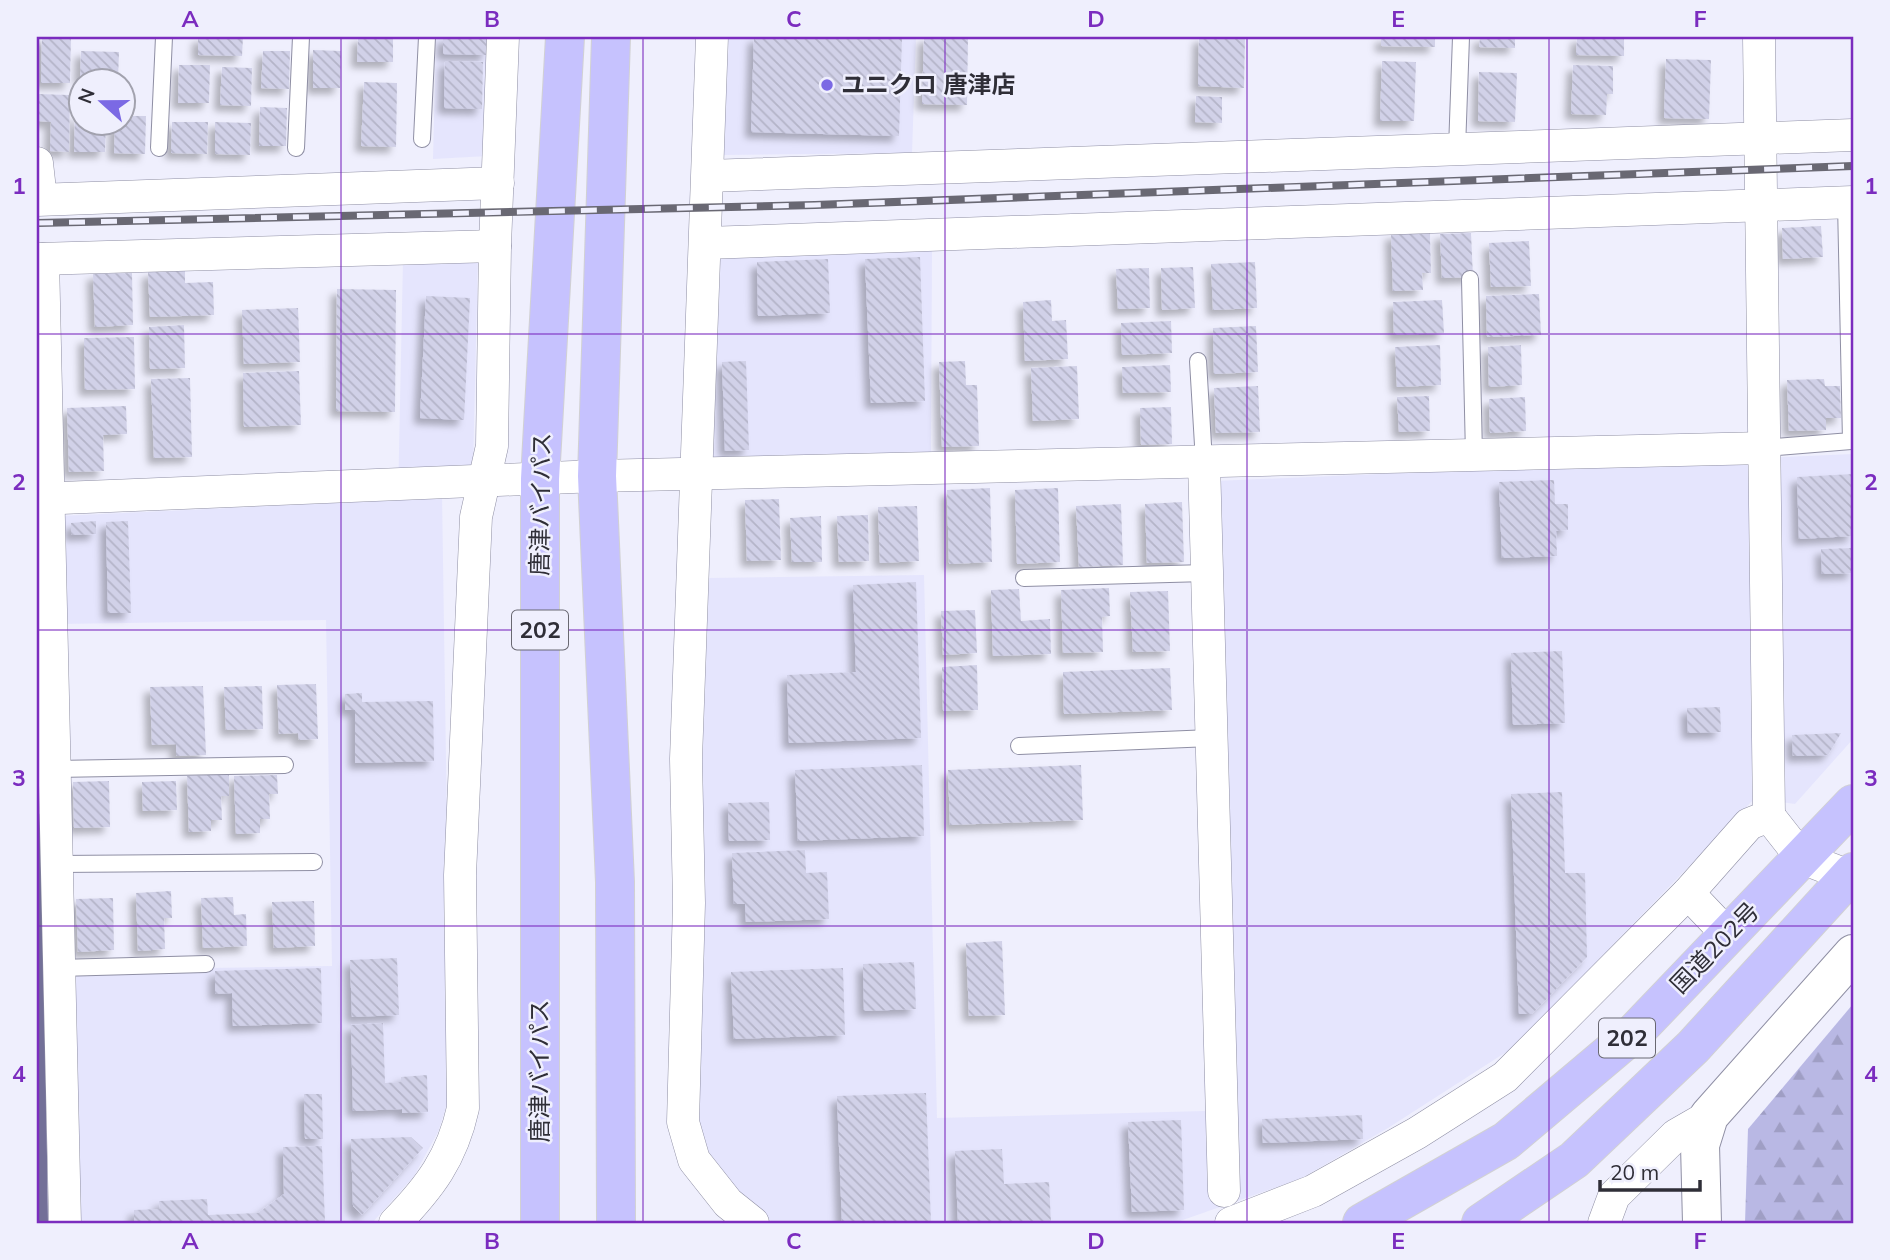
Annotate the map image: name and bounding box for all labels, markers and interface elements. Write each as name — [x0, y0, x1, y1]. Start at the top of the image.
text: A — [181, 4, 199, 33]
text: B — [484, 4, 500, 33]
text: C — [786, 4, 802, 33]
text: D — [1087, 4, 1105, 33]
text: E — [1391, 4, 1405, 33]
text: F — [1693, 4, 1707, 33]
north arrow — [66, 66, 136, 136]
place label: ユニクロ 唐津店 — [841, 69, 1016, 99]
marker: ユニクロ 唐津店 — [819, 77, 835, 93]
text: N — [72, 85, 100, 107]
text: 1 — [12, 171, 26, 200]
text: 1 — [1864, 171, 1878, 200]
street label: 唐津バイパス — [524, 432, 556, 576]
text: 2 — [12, 467, 26, 496]
text: 2 — [1864, 467, 1878, 496]
road number: 202 — [512, 610, 568, 650]
text: 3 — [12, 763, 26, 792]
text: 3 — [1864, 763, 1878, 792]
street label: 国道202号 — [1663, 895, 1765, 999]
street label: 唐津バイパス — [524, 999, 554, 1143]
road number: 202 — [1599, 1018, 1655, 1058]
text: 4 — [12, 1059, 26, 1088]
text: 4 — [1864, 1059, 1878, 1088]
scale bar — [1600, 1148, 1699, 1192]
text: 20 m — [1610, 1159, 1659, 1185]
text: A — [181, 1226, 199, 1255]
text: B — [484, 1226, 500, 1255]
text: C — [786, 1226, 802, 1255]
text: D — [1087, 1226, 1105, 1255]
text: E — [1391, 1226, 1405, 1255]
text: F — [1693, 1226, 1707, 1255]

